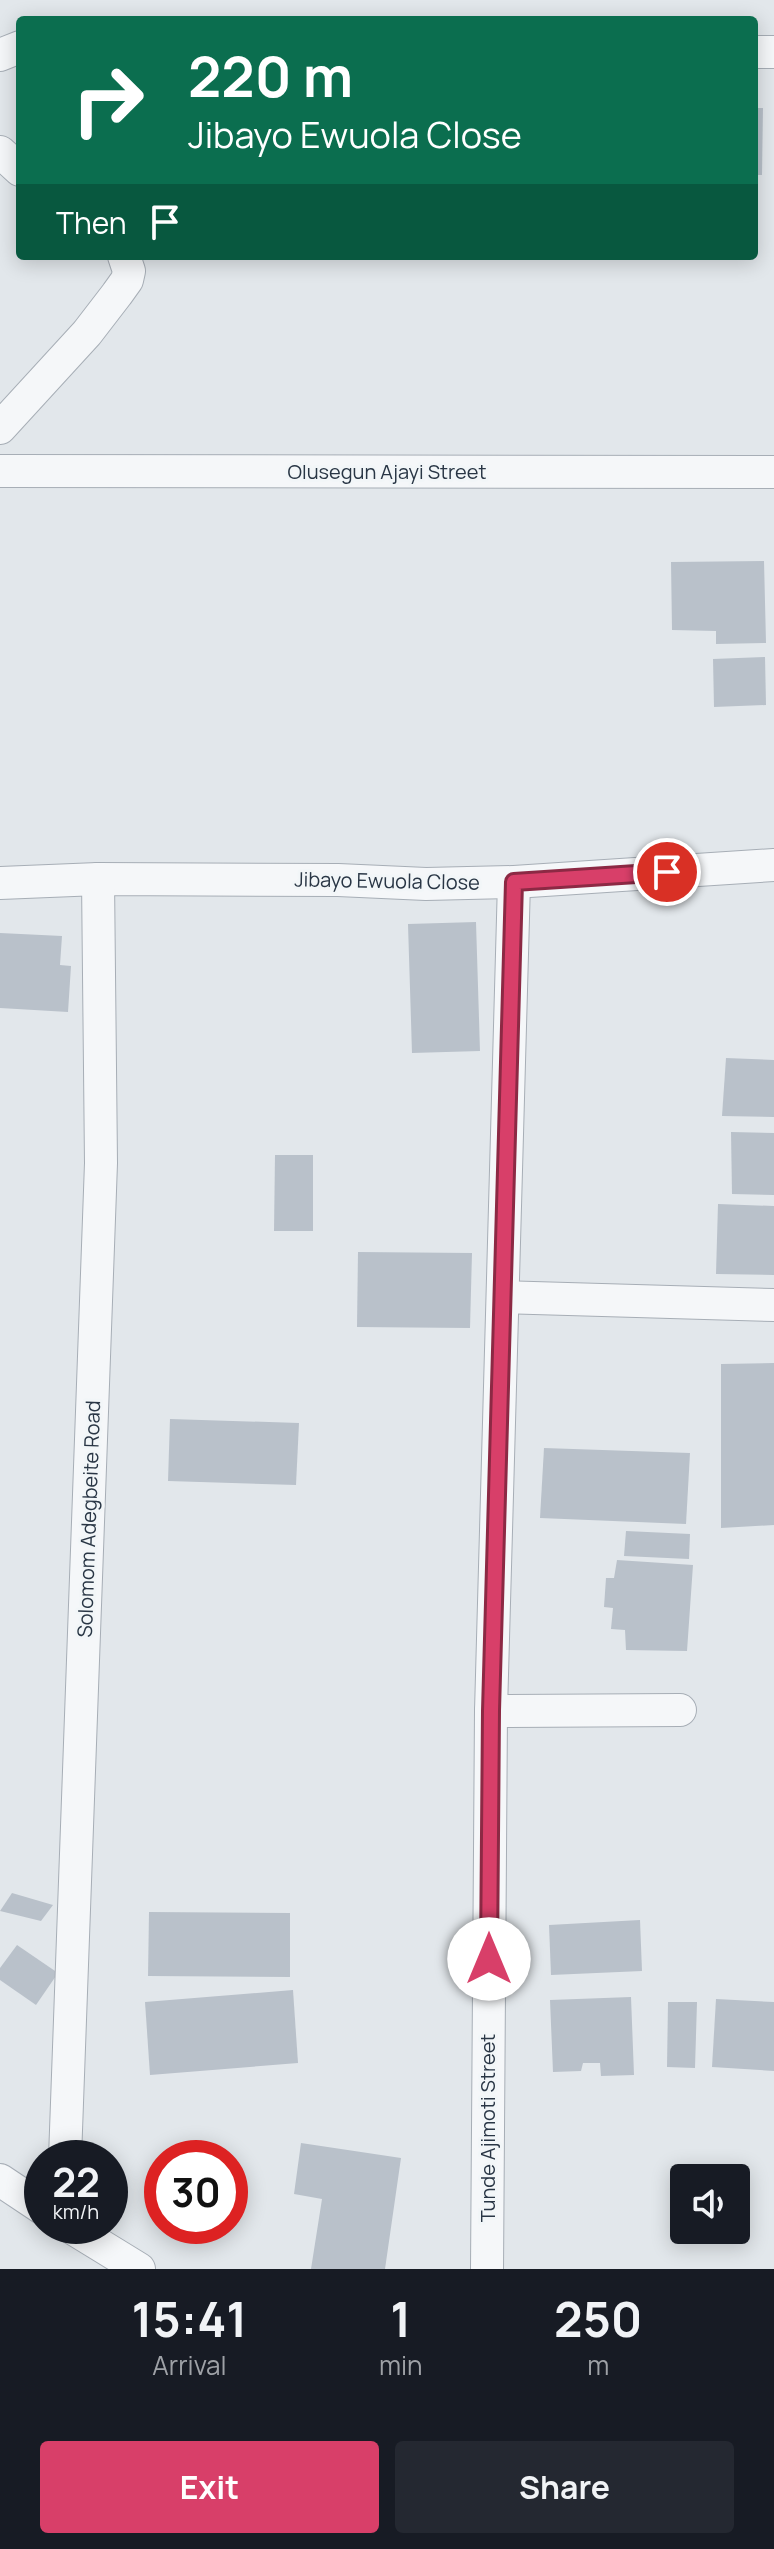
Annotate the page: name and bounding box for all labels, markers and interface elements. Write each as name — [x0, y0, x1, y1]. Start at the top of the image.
text: 220 m — [188, 37, 353, 114]
icon: right — [56, 48, 160, 152]
text: Jibayo Ewuola Close — [188, 110, 522, 159]
icon: arrive — [143, 200, 187, 244]
text: Then — [56, 202, 127, 243]
street label: Olusegun Ajayi Street — [288, 458, 486, 485]
pin — [633, 838, 701, 906]
icon: arrive — [645, 850, 689, 894]
street label: Jibayo Ewuola Close — [294, 865, 480, 896]
street label: Solomom Adegbeite Road — [71, 1400, 106, 1638]
position arrow — [447, 1917, 531, 2001]
street label: Tunde Ajimoti Street — [474, 2034, 501, 2222]
speed limit sign: 30 — [144, 2140, 248, 2244]
text: 22 — [52, 2154, 100, 2209]
map controls — [670, 2164, 750, 2244]
button: sound — [670, 2164, 750, 2244]
text: km/h — [53, 2198, 99, 2225]
text: 15:41 — [132, 2286, 247, 2351]
text: 1 — [390, 2286, 411, 2351]
text: 250 — [554, 2286, 642, 2351]
text: Arrival — [152, 2347, 227, 2383]
text: min — [379, 2347, 423, 2383]
text: m — [587, 2347, 609, 2383]
button: Exit — [40, 2441, 379, 2533]
button: Share — [395, 2441, 734, 2533]

